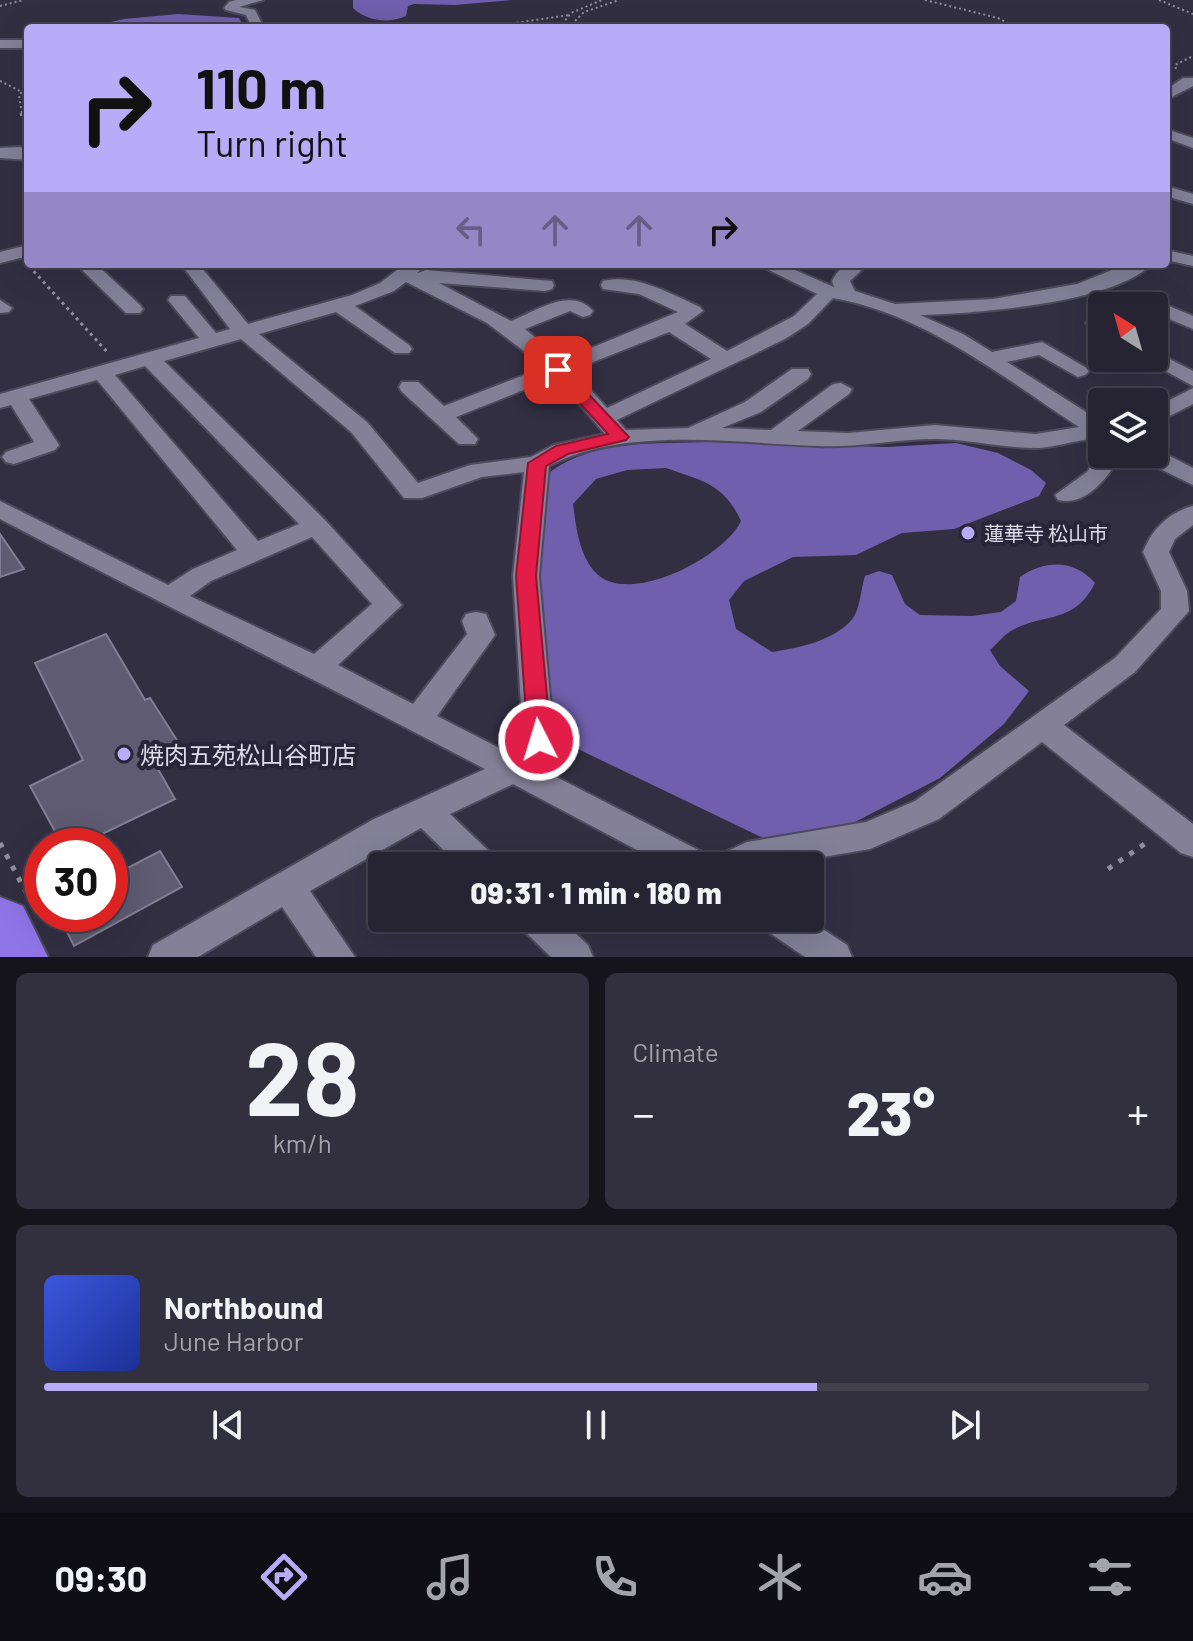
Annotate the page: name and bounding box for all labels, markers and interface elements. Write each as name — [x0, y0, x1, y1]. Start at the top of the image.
text: 110 m — [196, 53, 326, 120]
icon: right — [64, 56, 168, 160]
text: Turn right — [196, 121, 348, 164]
icon: left — [449, 208, 493, 252]
icon: ahead — [533, 208, 577, 252]
icon: ahead — [617, 208, 661, 252]
icon: right — [701, 208, 745, 252]
north arrow — [1088, 292, 1168, 372]
map controls — [1088, 292, 1168, 468]
pin — [524, 336, 592, 404]
icon: arrive — [536, 348, 580, 392]
button: layers — [1088, 388, 1168, 468]
place label: 蓮華寺 松山市 — [984, 521, 1108, 545]
marker: 蓮華寺 松山市 — [959, 524, 977, 542]
position arrow — [497, 698, 581, 782]
place label: 焼肉五苑松山谷町店 — [140, 740, 356, 769]
marker: 焼肉五苑松山谷町店 — [115, 745, 133, 763]
speed limit sign: 30 — [24, 828, 128, 932]
text: 09:31 · 1 min · 180 m — [470, 874, 722, 910]
text: 28 — [245, 1012, 360, 1137]
text: Climate — [633, 1036, 719, 1067]
text: 23° — [847, 1076, 935, 1148]
text: − — [633, 1086, 655, 1139]
text: + — [1127, 1086, 1149, 1139]
text: km/h — [273, 1127, 332, 1158]
text: Northbound — [164, 1289, 323, 1325]
text: June Harbor — [164, 1325, 303, 1356]
icon: previous — [206, 1403, 250, 1447]
icon: pause — [574, 1403, 618, 1447]
icon: next — [943, 1403, 987, 1447]
icon: directions — [256, 1549, 312, 1605]
icon: music — [422, 1549, 478, 1605]
icon: phone — [587, 1549, 643, 1605]
icon: climate — [752, 1549, 808, 1605]
icon: car — [917, 1549, 973, 1605]
icon: filters — [1082, 1549, 1138, 1605]
text: 09:30 — [55, 1556, 147, 1599]

